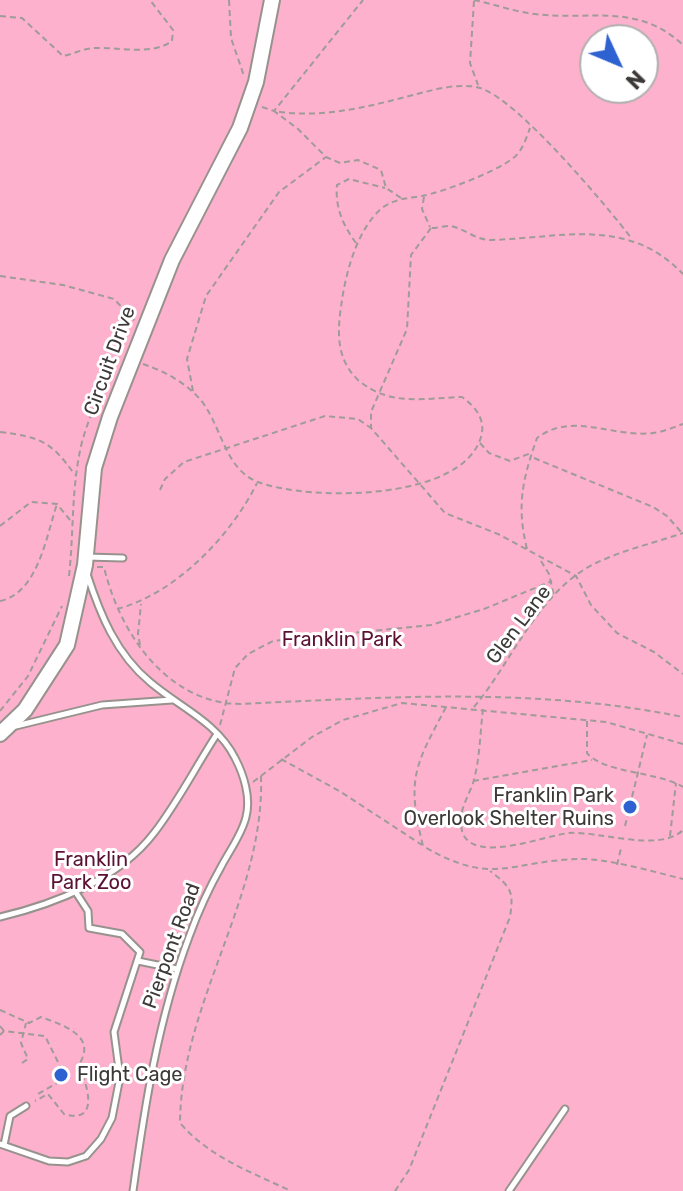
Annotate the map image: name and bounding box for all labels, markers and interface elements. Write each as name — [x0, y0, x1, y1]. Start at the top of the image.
north arrow — [579, 24, 659, 104]
text: N — [620, 65, 650, 95]
street label: Circuit Drive — [79, 303, 141, 419]
street label: Glen Lane — [482, 581, 556, 669]
park label: Franklin Park — [282, 628, 402, 652]
place label: Franklin Park Overlook Shelter Ruins — [403, 784, 614, 831]
marker: Franklin Park Overlook Shelter Ruins — [621, 798, 639, 816]
park label: Franklin Park Zoo — [50, 848, 132, 895]
street label: Pierpont Road — [138, 880, 206, 1012]
place label: Flight Cage — [77, 1063, 183, 1087]
marker: Flight Cage — [52, 1066, 70, 1084]

